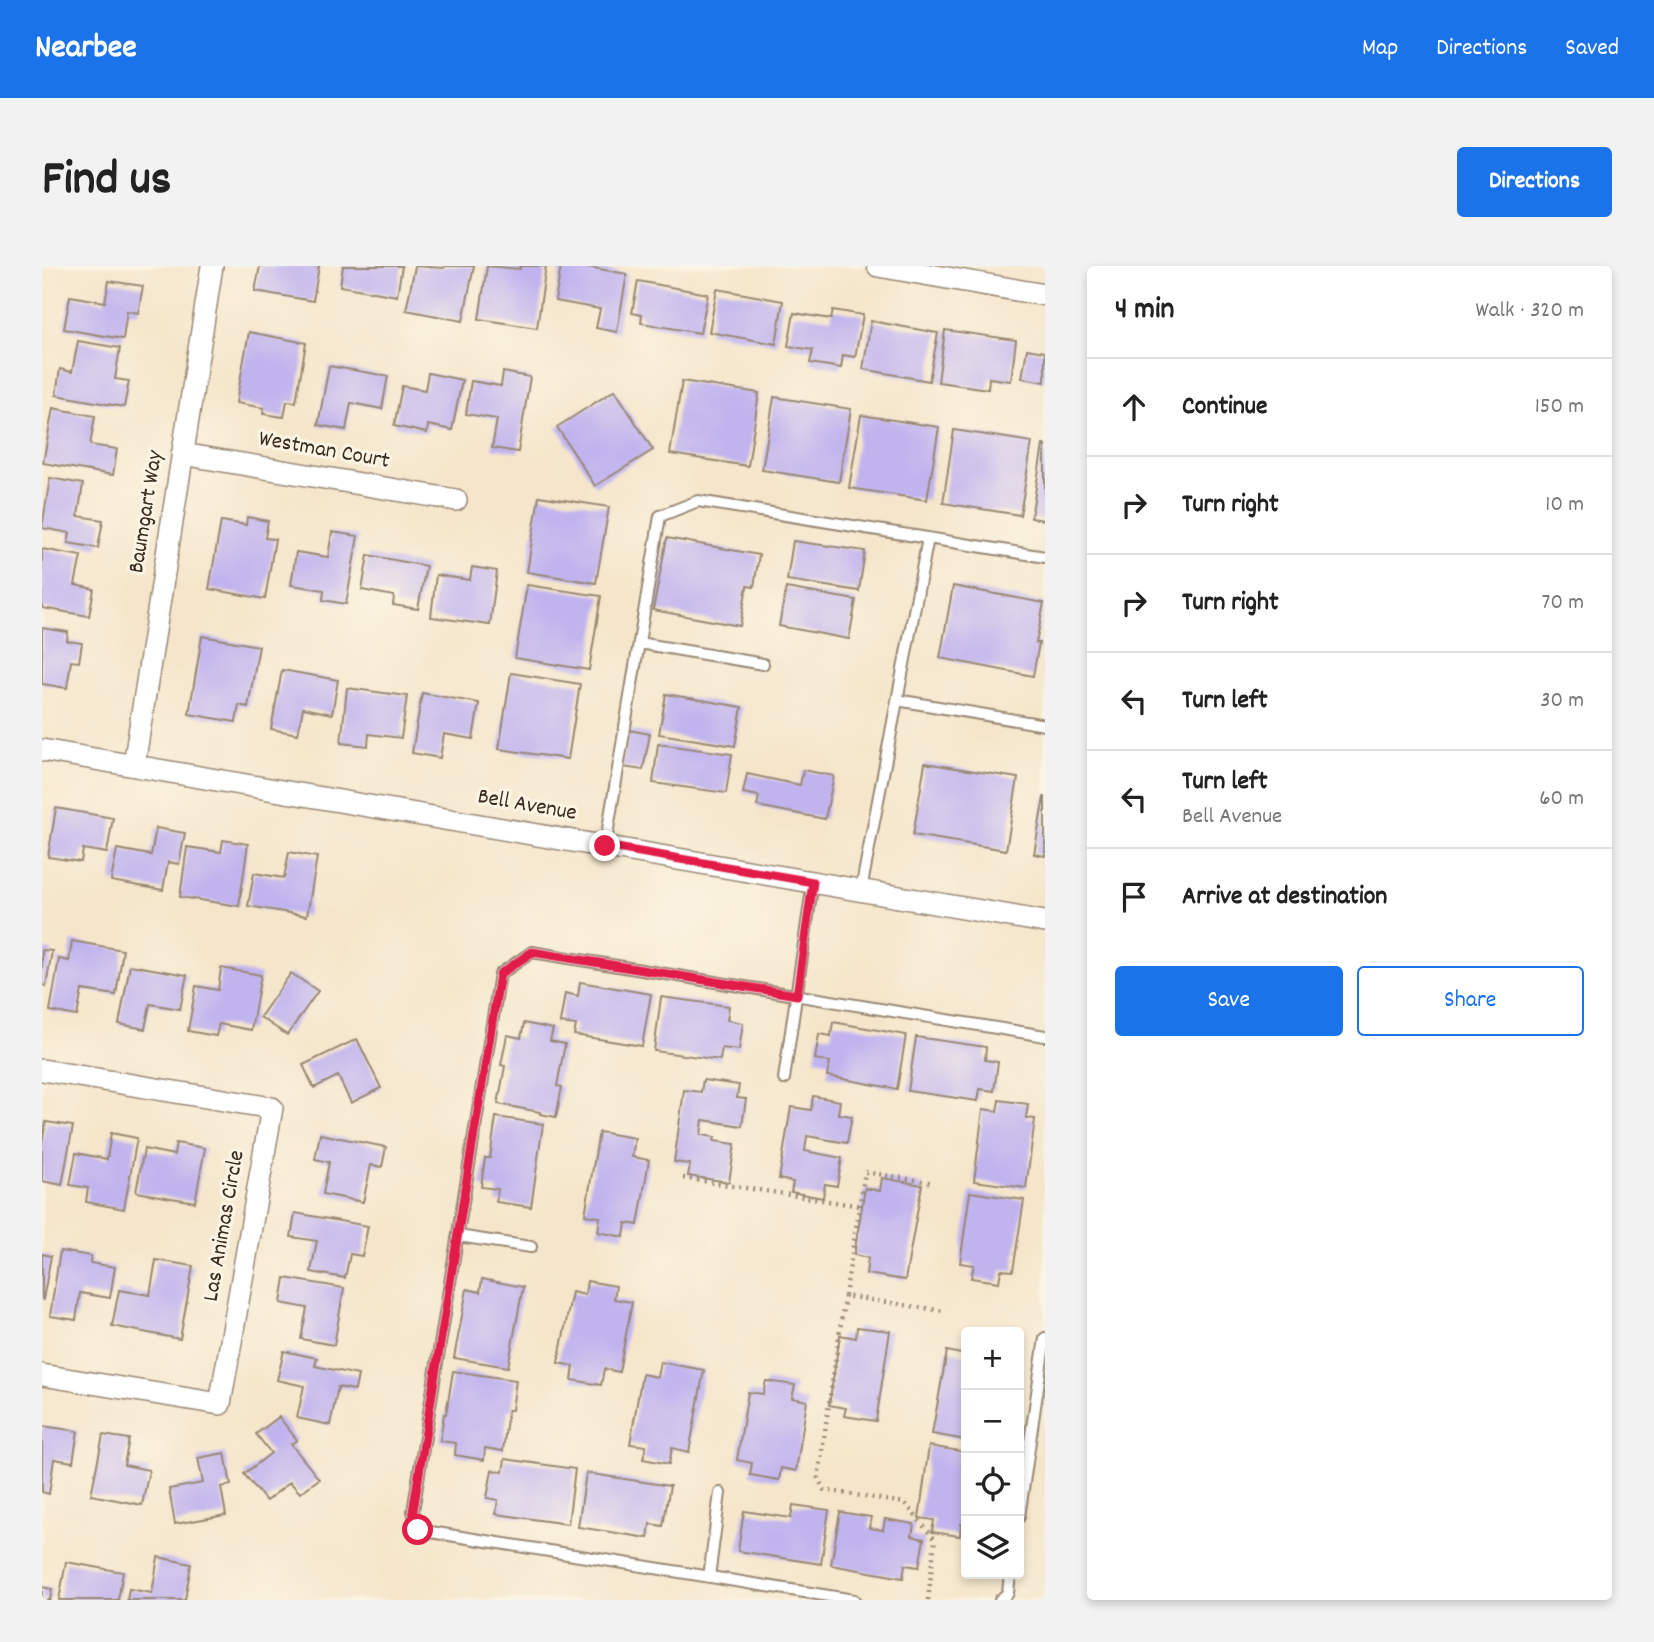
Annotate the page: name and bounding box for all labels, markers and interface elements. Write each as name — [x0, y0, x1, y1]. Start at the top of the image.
text: Nearbee — [35, 26, 137, 73]
text: Map — [1362, 32, 1398, 66]
text: Directions — [1436, 32, 1527, 66]
text: Saved — [1565, 32, 1619, 66]
text: Find us — [42, 147, 171, 217]
button: Directions — [1457, 147, 1612, 217]
text: 4 min — [1115, 290, 1174, 333]
text: Walk · 320 m — [1475, 295, 1584, 328]
icon: ahead — [1115, 388, 1153, 426]
text: Continue — [1182, 389, 1267, 426]
text: 150 m — [1535, 391, 1584, 424]
street label: Westman Court — [256, 423, 392, 479]
street label: Baumgart Way — [121, 448, 173, 576]
icon: right — [1115, 486, 1153, 524]
text: Turn right — [1182, 487, 1279, 524]
text: 10 m — [1545, 489, 1584, 522]
icon: right — [1115, 584, 1153, 622]
text: Turn right — [1182, 585, 1279, 622]
text: 70 m — [1542, 587, 1584, 620]
icon: left — [1115, 682, 1153, 720]
text: Turn left — [1182, 683, 1268, 720]
text: 30 m — [1540, 685, 1584, 718]
text: Turn left — [1182, 764, 1268, 801]
icon: left — [1115, 780, 1153, 818]
street label: Bell Avenue — [475, 781, 579, 831]
text: 60 m — [1539, 783, 1584, 816]
text: Bell Avenue — [1182, 801, 1282, 834]
route end — [589, 830, 620, 861]
icon: arrive — [1115, 878, 1153, 916]
text: Arrive at destination — [1182, 879, 1387, 916]
button: Save — [1115, 966, 1343, 1036]
button: Share — [1357, 966, 1584, 1036]
street label: Las Animas Circle — [195, 1148, 255, 1304]
map controls — [961, 1327, 1024, 1579]
button: + — [961, 1327, 1024, 1390]
button: − — [961, 1390, 1024, 1453]
button: locate — [961, 1453, 1024, 1516]
route start — [402, 1514, 433, 1545]
button: layers — [961, 1516, 1024, 1579]

